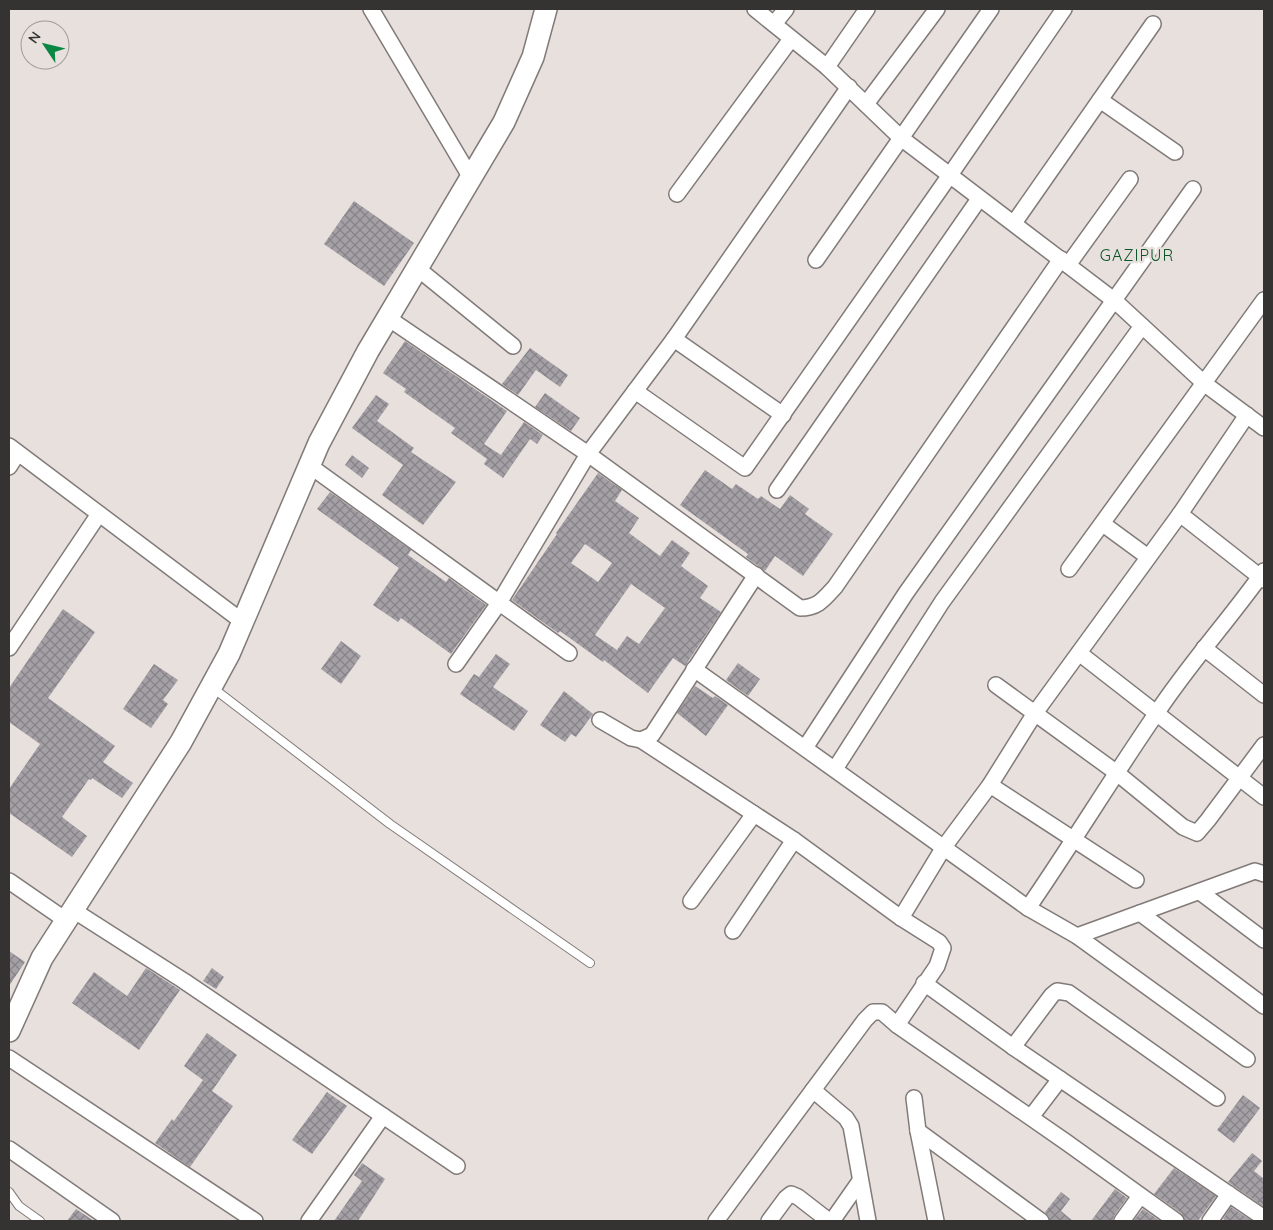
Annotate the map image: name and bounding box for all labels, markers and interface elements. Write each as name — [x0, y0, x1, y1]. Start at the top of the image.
north arrow — [20, 20, 70, 70]
text: N — [24, 28, 45, 47]
district label: GAZIPUR — [1100, 245, 1174, 265]

